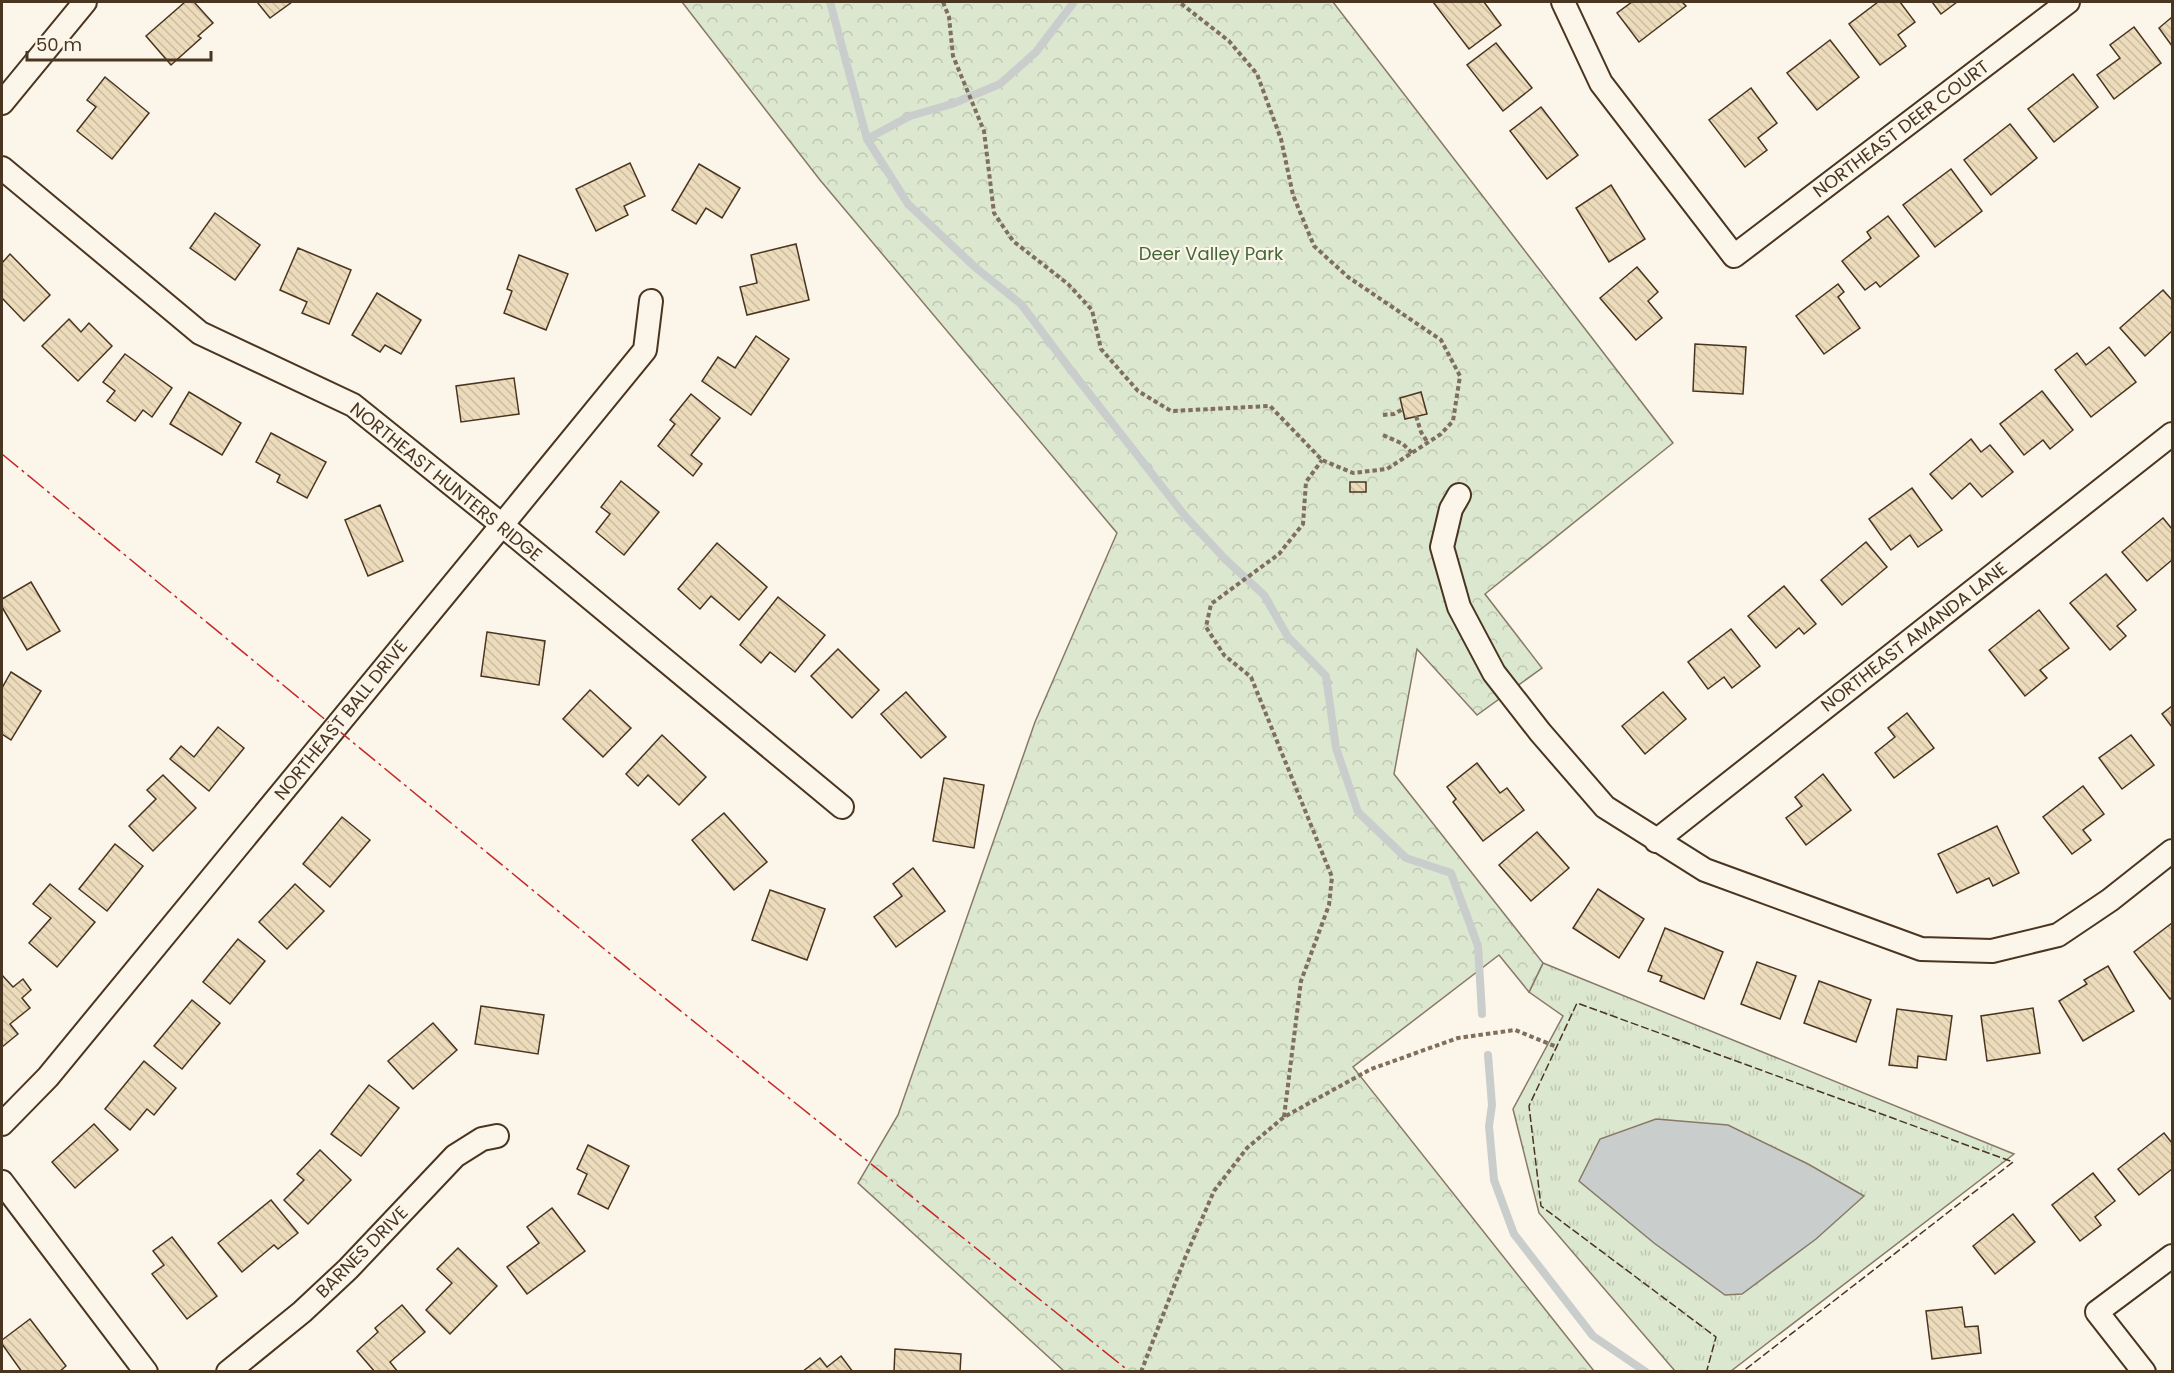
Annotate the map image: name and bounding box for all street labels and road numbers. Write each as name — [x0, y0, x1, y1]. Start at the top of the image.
street label: NORTHEAST DEER COURT — [1808, 54, 1994, 203]
street label: NORTHEAST HUNTERS RIDGE — [345, 396, 548, 567]
street label: NORTHEAST AMANDA LANE — [1815, 556, 2012, 717]
street label: NORTHEAST BALL DRIVE — [268, 634, 413, 805]
street label: BARNES DRIVE — [310, 1200, 413, 1303]

